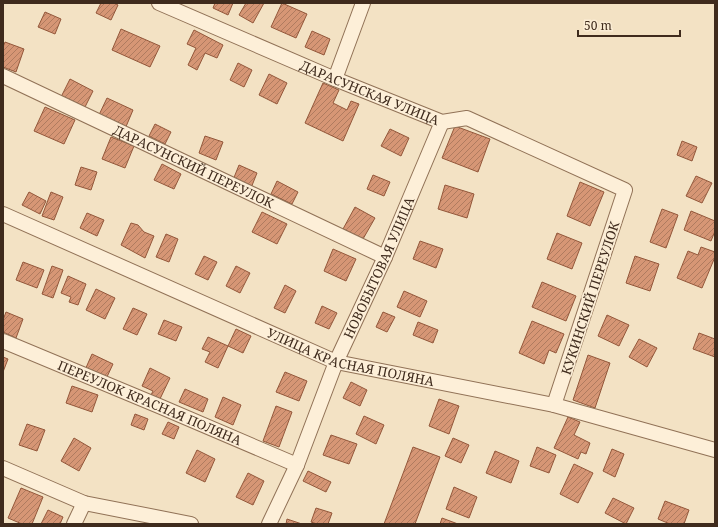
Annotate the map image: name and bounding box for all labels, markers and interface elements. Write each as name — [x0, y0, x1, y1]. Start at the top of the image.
scale bar — [578, 12, 680, 38]
text: 50 m — [584, 17, 612, 34]
street label: ДАРАСУНСКАЯ УЛИЦА — [297, 56, 443, 129]
street label: ДАРАСУНСКИЙ ПЕРЕУЛОК — [110, 121, 278, 212]
street label: НОВОБЫТОВАЯ УЛИЦА — [339, 193, 419, 342]
street label: КУКИНСКИЙ ПЕРЕУЛОК — [557, 218, 624, 377]
street label: УЛИЦА КРАСНАЯ ПОЛЯНА — [264, 323, 437, 390]
street label: ПЕРЕУЛОК КРАСНАЯ ПОЛЯНА — [55, 356, 245, 450]

